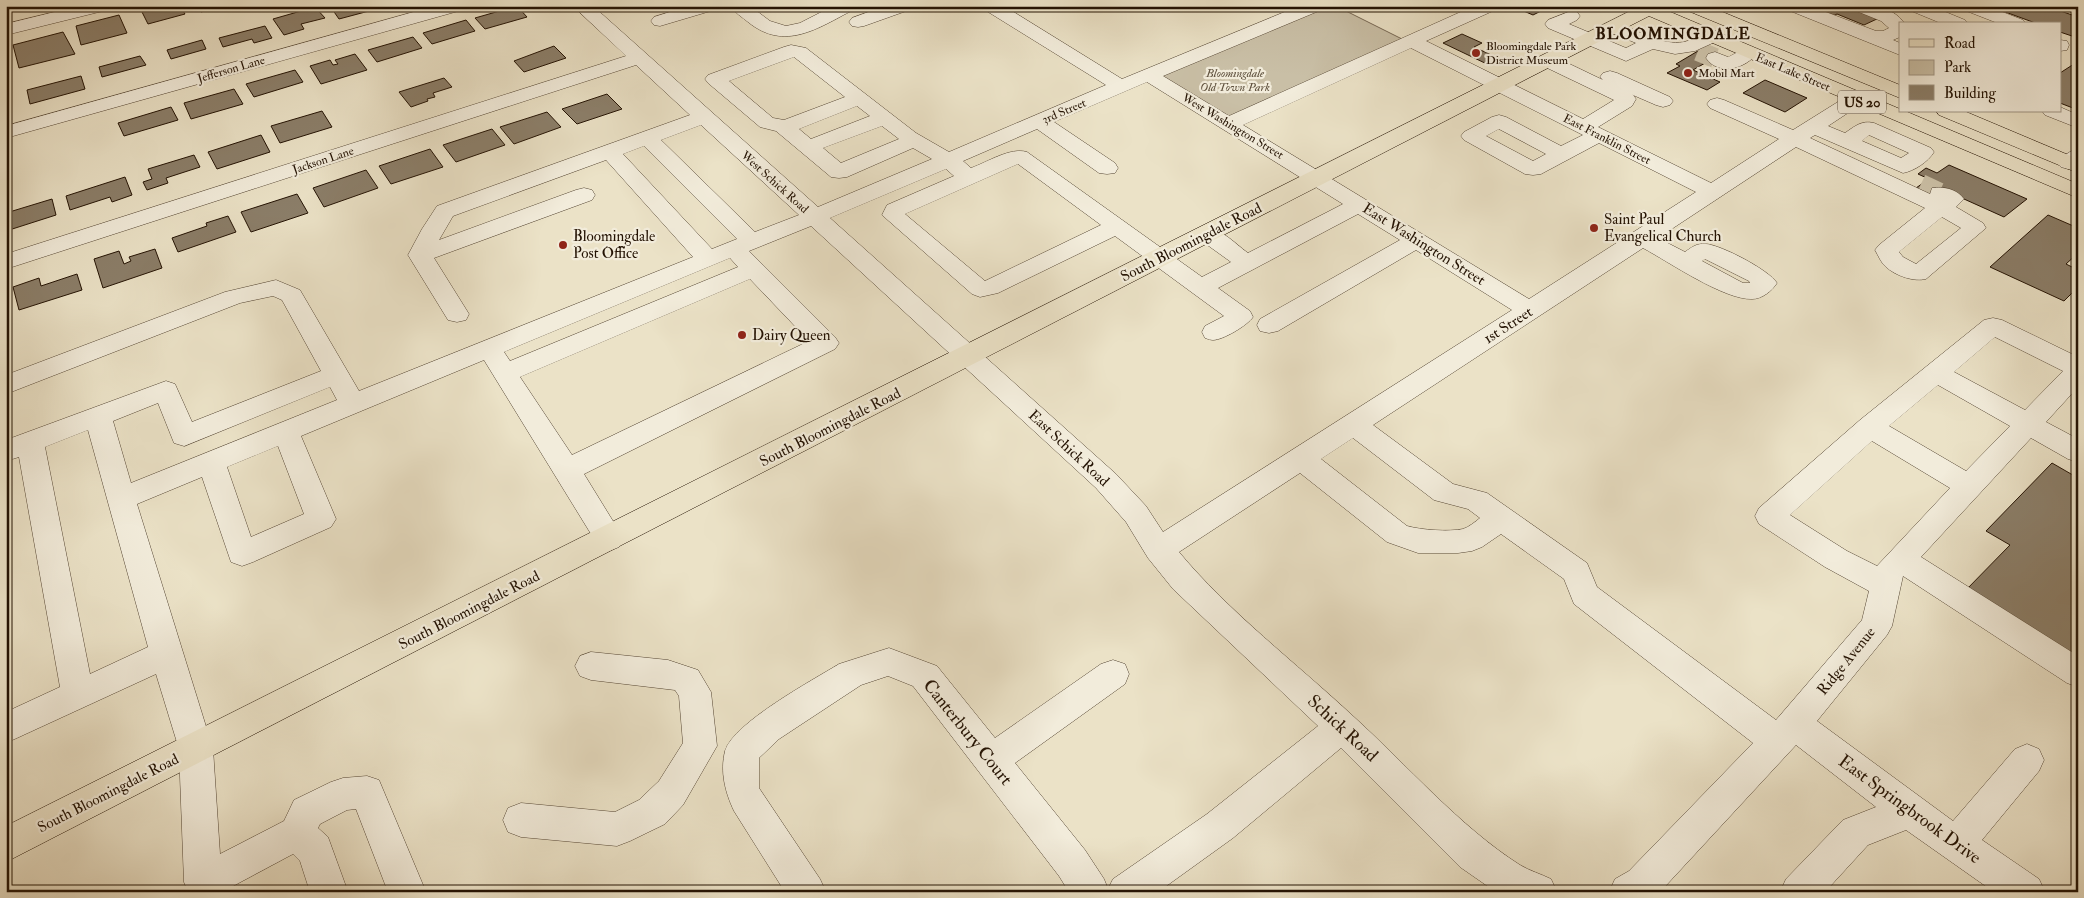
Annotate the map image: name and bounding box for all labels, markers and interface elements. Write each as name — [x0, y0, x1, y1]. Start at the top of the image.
legend — [1899, 22, 2062, 112]
district label: BLOOMINGDALE — [1595, 24, 1751, 44]
text: Road — [1944, 34, 1976, 53]
place label: Bloomingdale Park District Museum — [1486, 39, 1576, 68]
marker: Bloomingdale Park District Museum — [1470, 47, 1482, 59]
street label: East Lake Street — [1753, 50, 1833, 95]
street label: Jefferson Lane — [195, 53, 267, 87]
text: Park — [1944, 58, 1971, 77]
park label: Bloomingdale Old Town Park — [1200, 66, 1270, 95]
place label: Mobil Mart — [1698, 66, 1755, 81]
marker: Mobil Mart — [1682, 67, 1694, 79]
text: Building — [1944, 84, 1996, 103]
street label: West Washington Street — [1178, 90, 1286, 163]
road number: US 20 — [1838, 90, 1886, 114]
street label: 3rd Street — [1040, 95, 1089, 127]
street label: East Franklin Street — [1560, 111, 1653, 168]
street label: Jackson Lane — [290, 144, 356, 178]
street label: West Schick Road — [737, 147, 812, 217]
street label: South Bloomingdale Road — [1117, 198, 1266, 286]
street label: East Washington Street — [1359, 199, 1489, 290]
place label: Saint Paul Evangelical Church — [1604, 210, 1722, 246]
marker: Saint Paul Evangelical Church — [1588, 222, 1600, 234]
place label: Bloomingdale Post Office — [573, 227, 655, 263]
marker: Bloomingdale Post Office — [557, 239, 569, 251]
street label: 1st Street — [1480, 302, 1536, 348]
place label: Dairy Queen — [752, 326, 831, 345]
marker: Dairy Queen — [736, 329, 748, 341]
street label: South Bloomingdale Road — [756, 383, 905, 471]
street label: East Schick Road — [1024, 406, 1114, 491]
street label: South Bloomingdale Road — [395, 566, 544, 654]
street label: Ridge Avenue — [1813, 623, 1880, 699]
street label: Canterbury Court — [918, 675, 1018, 790]
street label: Schick Road — [1302, 690, 1383, 767]
street label: South Bloomingdale Road — [34, 749, 183, 837]
street label: East Springbrook Drive — [1834, 750, 1986, 869]

